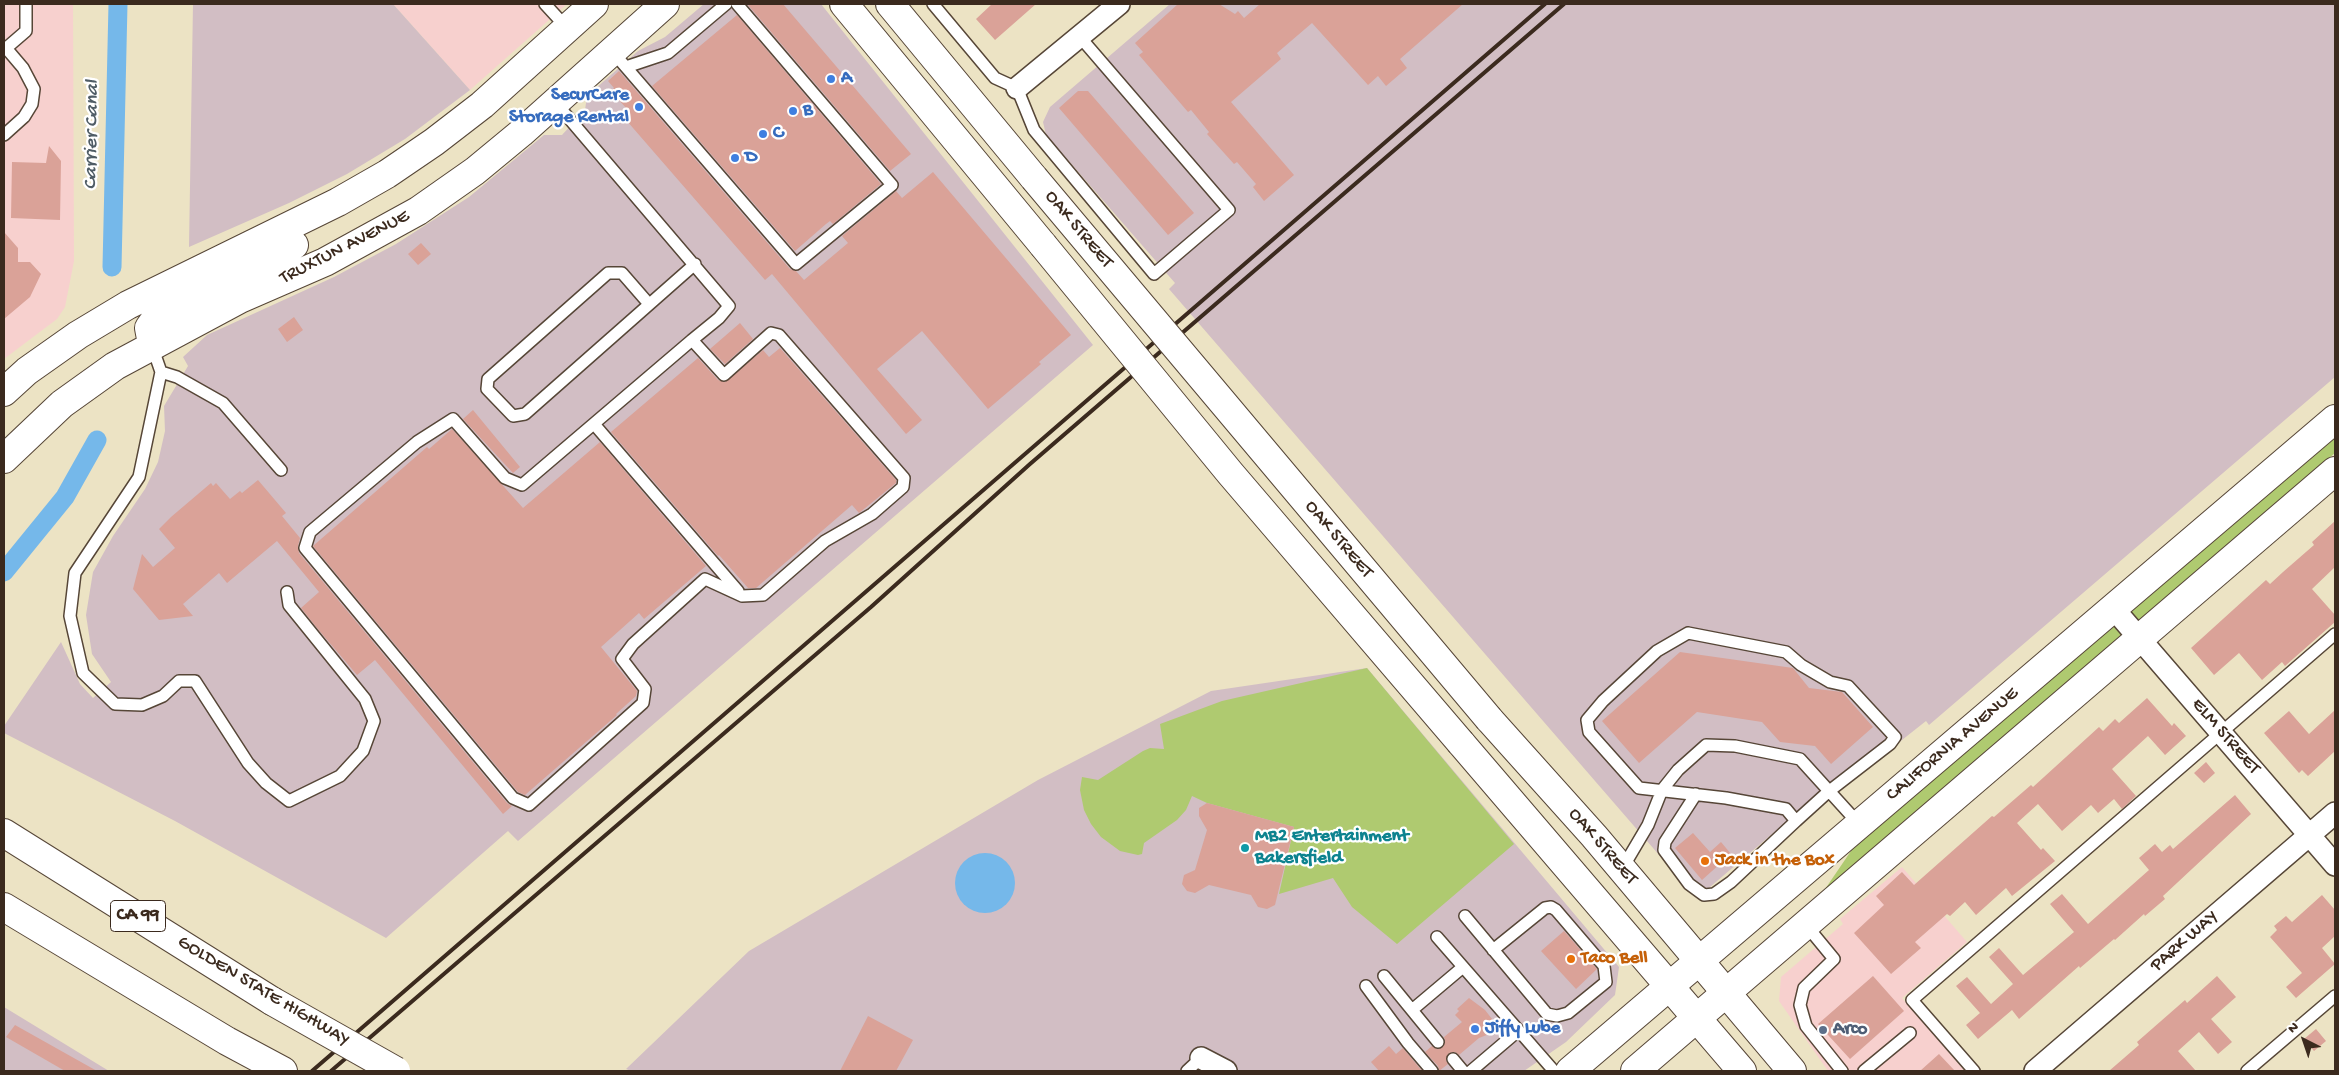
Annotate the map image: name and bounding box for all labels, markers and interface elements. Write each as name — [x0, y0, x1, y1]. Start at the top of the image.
place label: A — [841, 68, 852, 90]
marker: A — [825, 73, 837, 85]
water label: Carrier Canal — [80, 80, 106, 190]
place label: SecurCare Storage Rental — [509, 85, 629, 129]
place label: B — [803, 100, 813, 122]
marker: SecurCare Storage Rental — [633, 101, 645, 113]
marker: B — [787, 105, 799, 117]
place label: C — [773, 123, 783, 145]
marker: C — [757, 128, 769, 140]
place label: D — [745, 147, 757, 169]
marker: D — [729, 152, 741, 164]
street label: OAK STREET — [1039, 186, 1117, 274]
street label: TRUXTUN AVENUE — [276, 206, 414, 290]
street label: OAK STREET — [1299, 496, 1377, 584]
street label: CALIFORNIA AVENUE — [1882, 683, 2024, 807]
street label: ELM STREET — [2186, 694, 2264, 780]
street label: OAK STREET — [1562, 804, 1642, 890]
place label: MB2 Entertainment Bakersfield — [1255, 826, 1408, 870]
marker: MB2 Entertainment Bakersfield — [1239, 842, 1251, 854]
place label: Jack in the Box — [1715, 850, 1835, 872]
marker: Jack in the Box — [1699, 855, 1711, 867]
road number: CA 99 — [110, 900, 166, 931]
street label: PARK WAY — [2146, 906, 2224, 978]
street label: GOLDEN STATE HIGHWAY — [173, 932, 353, 1052]
place label: Taco Bell — [1581, 948, 1648, 970]
marker: Taco Bell — [1565, 953, 1577, 965]
north arrow — [2279, 1015, 2329, 1065]
place label: Jiffy Lube — [1485, 1018, 1560, 1040]
place label: Arco — [1833, 1019, 1867, 1041]
text: N — [2285, 1019, 2303, 1038]
marker: Jiffy Lube — [1469, 1023, 1481, 1035]
marker: Arco — [1817, 1024, 1829, 1036]

